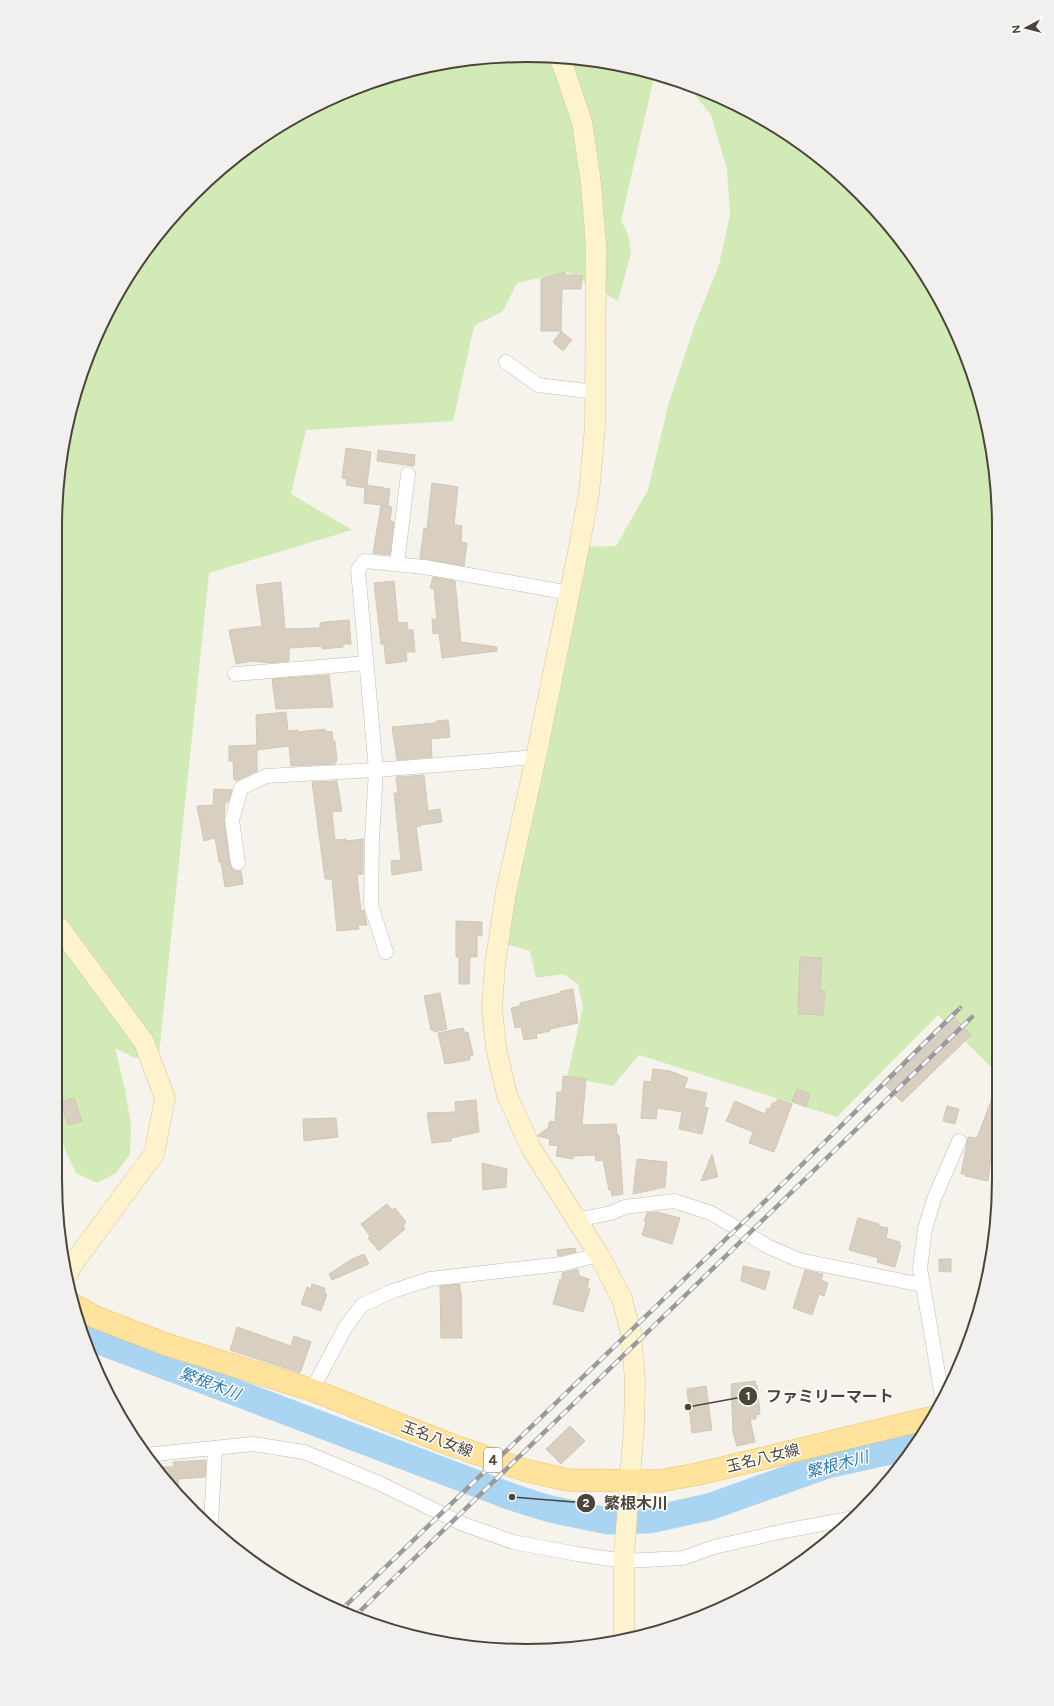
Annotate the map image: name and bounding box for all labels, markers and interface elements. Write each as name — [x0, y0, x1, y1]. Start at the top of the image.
north arrow — [1006, 8, 1046, 48]
text: N — [1010, 24, 1024, 34]
water label: 繁根木川 — [177, 1363, 245, 1405]
callout: ファミリーマート — [738, 1382, 902, 1410]
text: ファミリーマート — [766, 1387, 894, 1406]
text: 1 — [745, 1389, 751, 1403]
street label: 玉名八女線 — [399, 1417, 475, 1461]
street label: 玉名八女線 — [724, 1440, 802, 1476]
water label: 繁根木川 — [804, 1447, 872, 1482]
road number: 4 — [484, 1448, 502, 1472]
callout: 繁根木川 — [576, 1489, 676, 1517]
text: 繁根木川 — [604, 1494, 668, 1513]
text: 2 — [583, 1496, 590, 1510]

